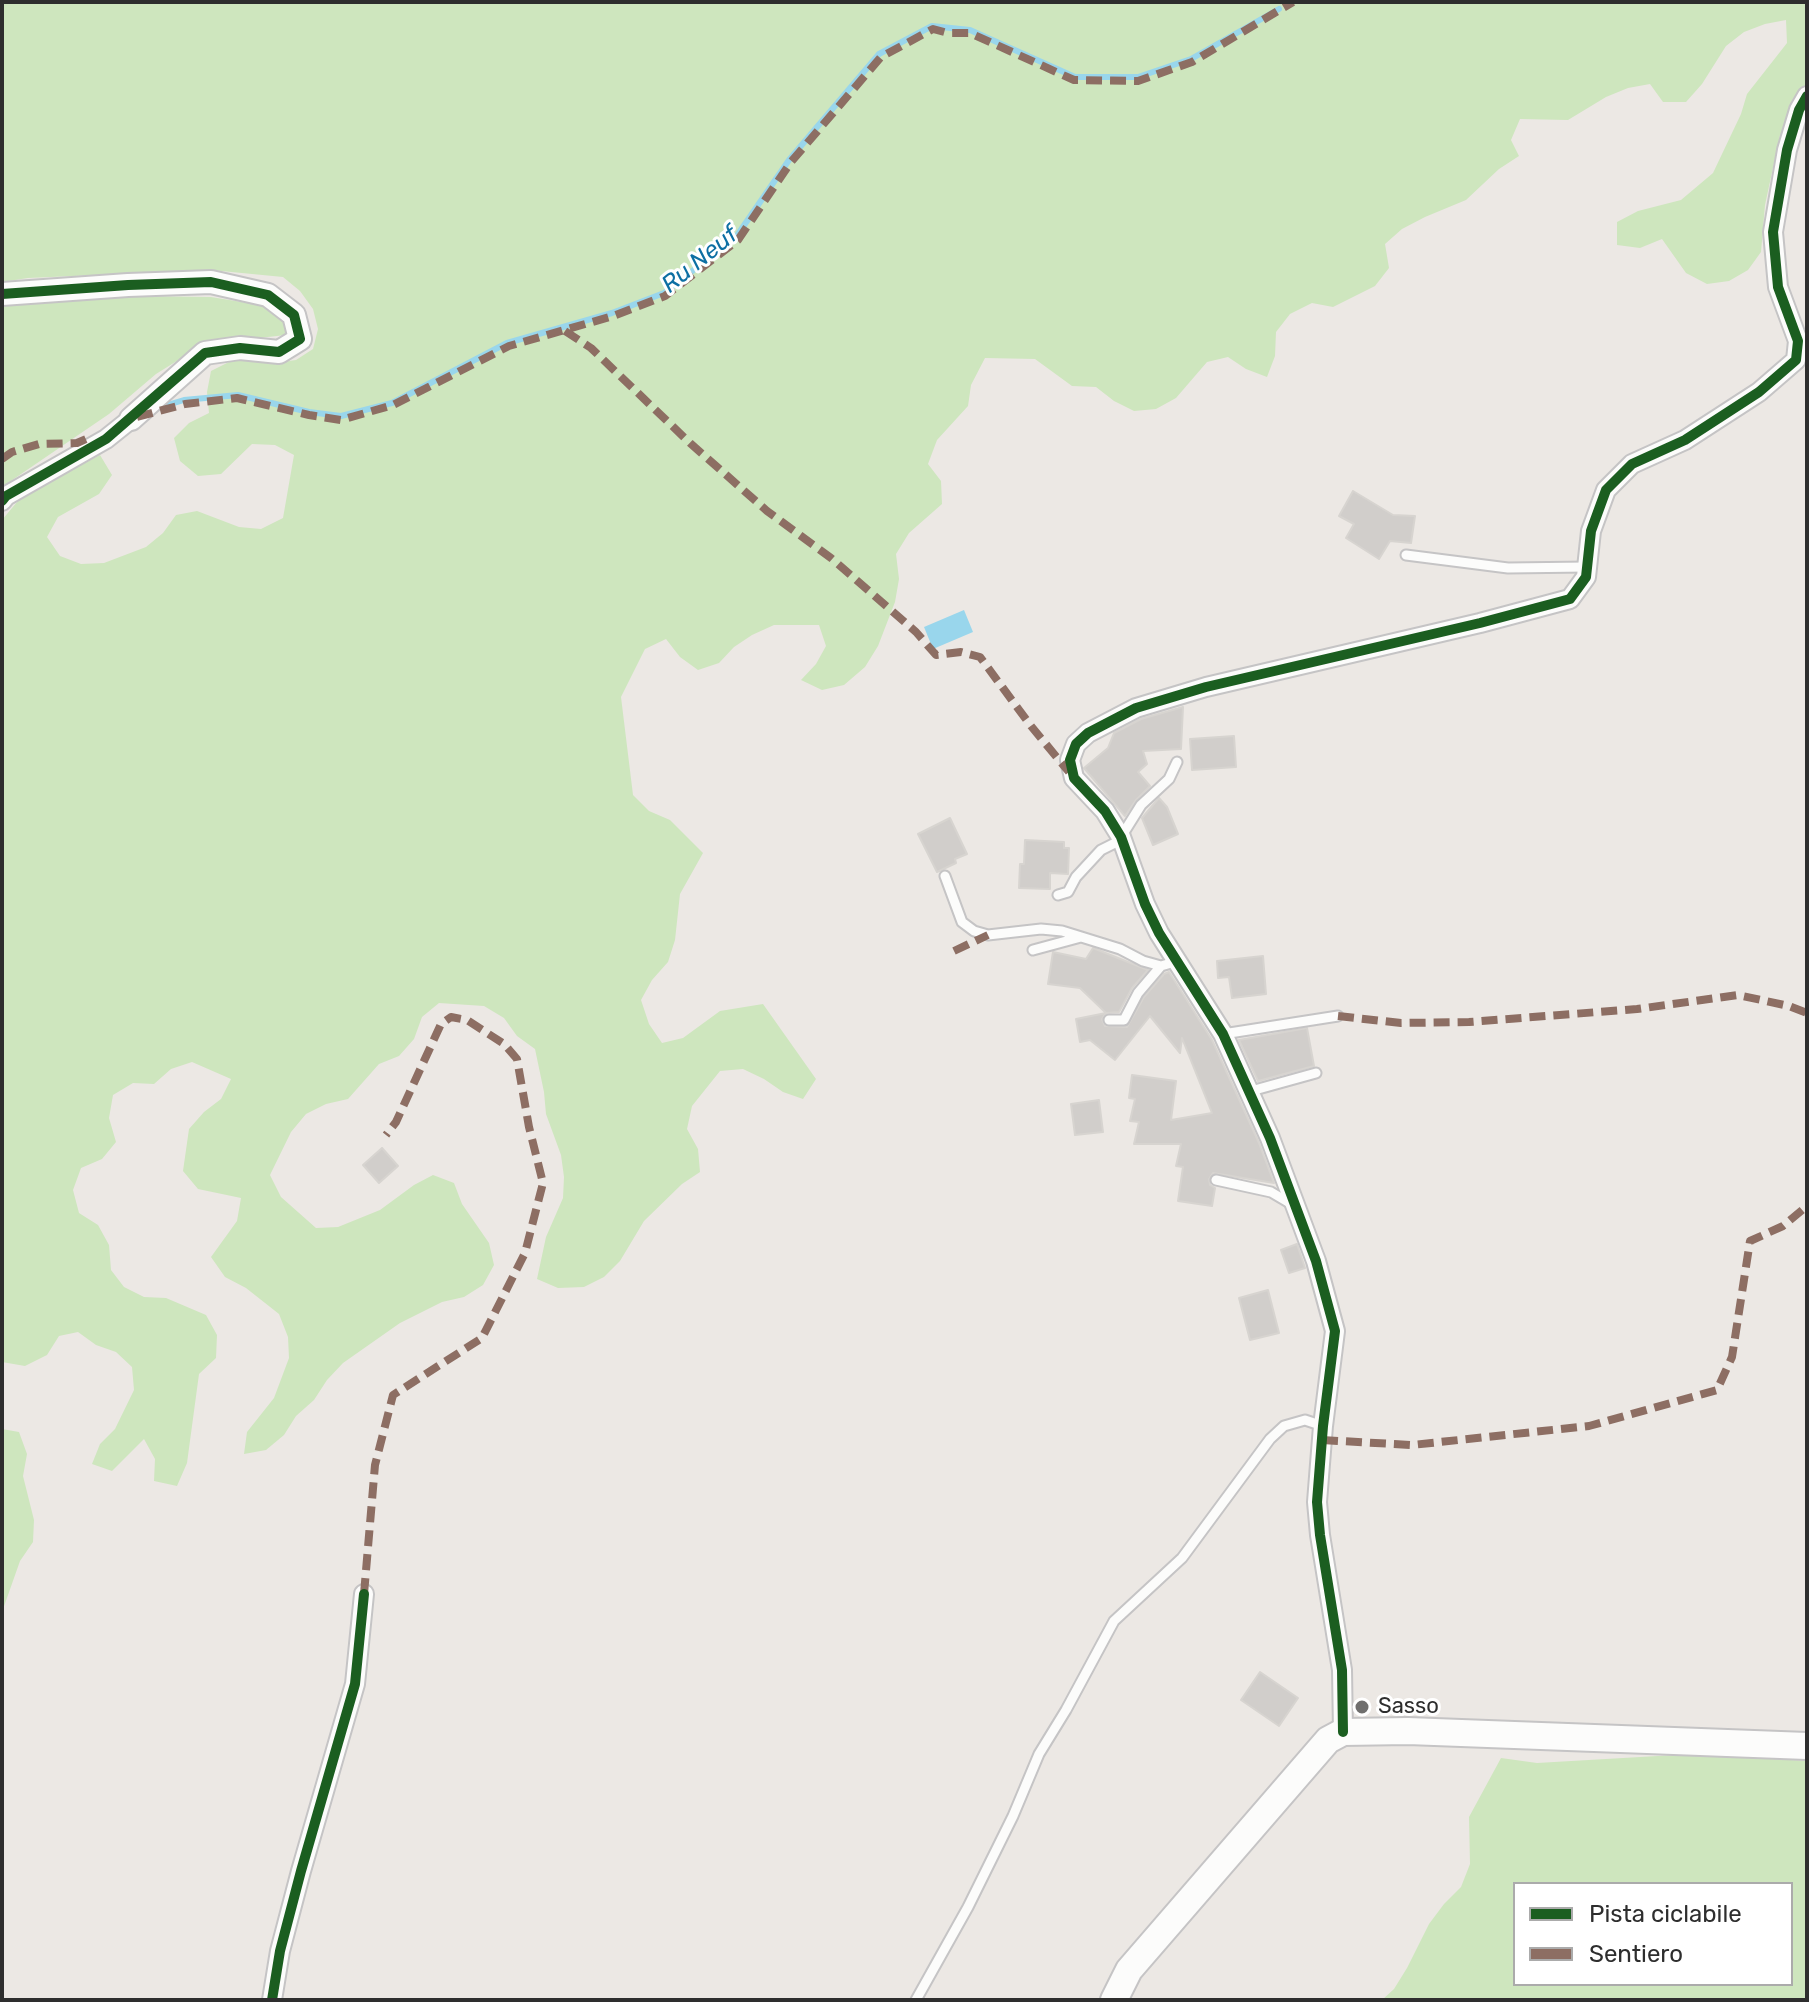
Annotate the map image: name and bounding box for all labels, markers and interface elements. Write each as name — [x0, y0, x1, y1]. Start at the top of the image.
water label: Ru Neuf — [656, 221, 744, 299]
place label: Sasso — [1378, 1694, 1439, 1720]
marker: Sasso — [1353, 1698, 1371, 1716]
legend — [1513, 1882, 1793, 1986]
text: Pista ciclabile — [1589, 1900, 1742, 1928]
text: Sentiero — [1589, 1940, 1683, 1968]

